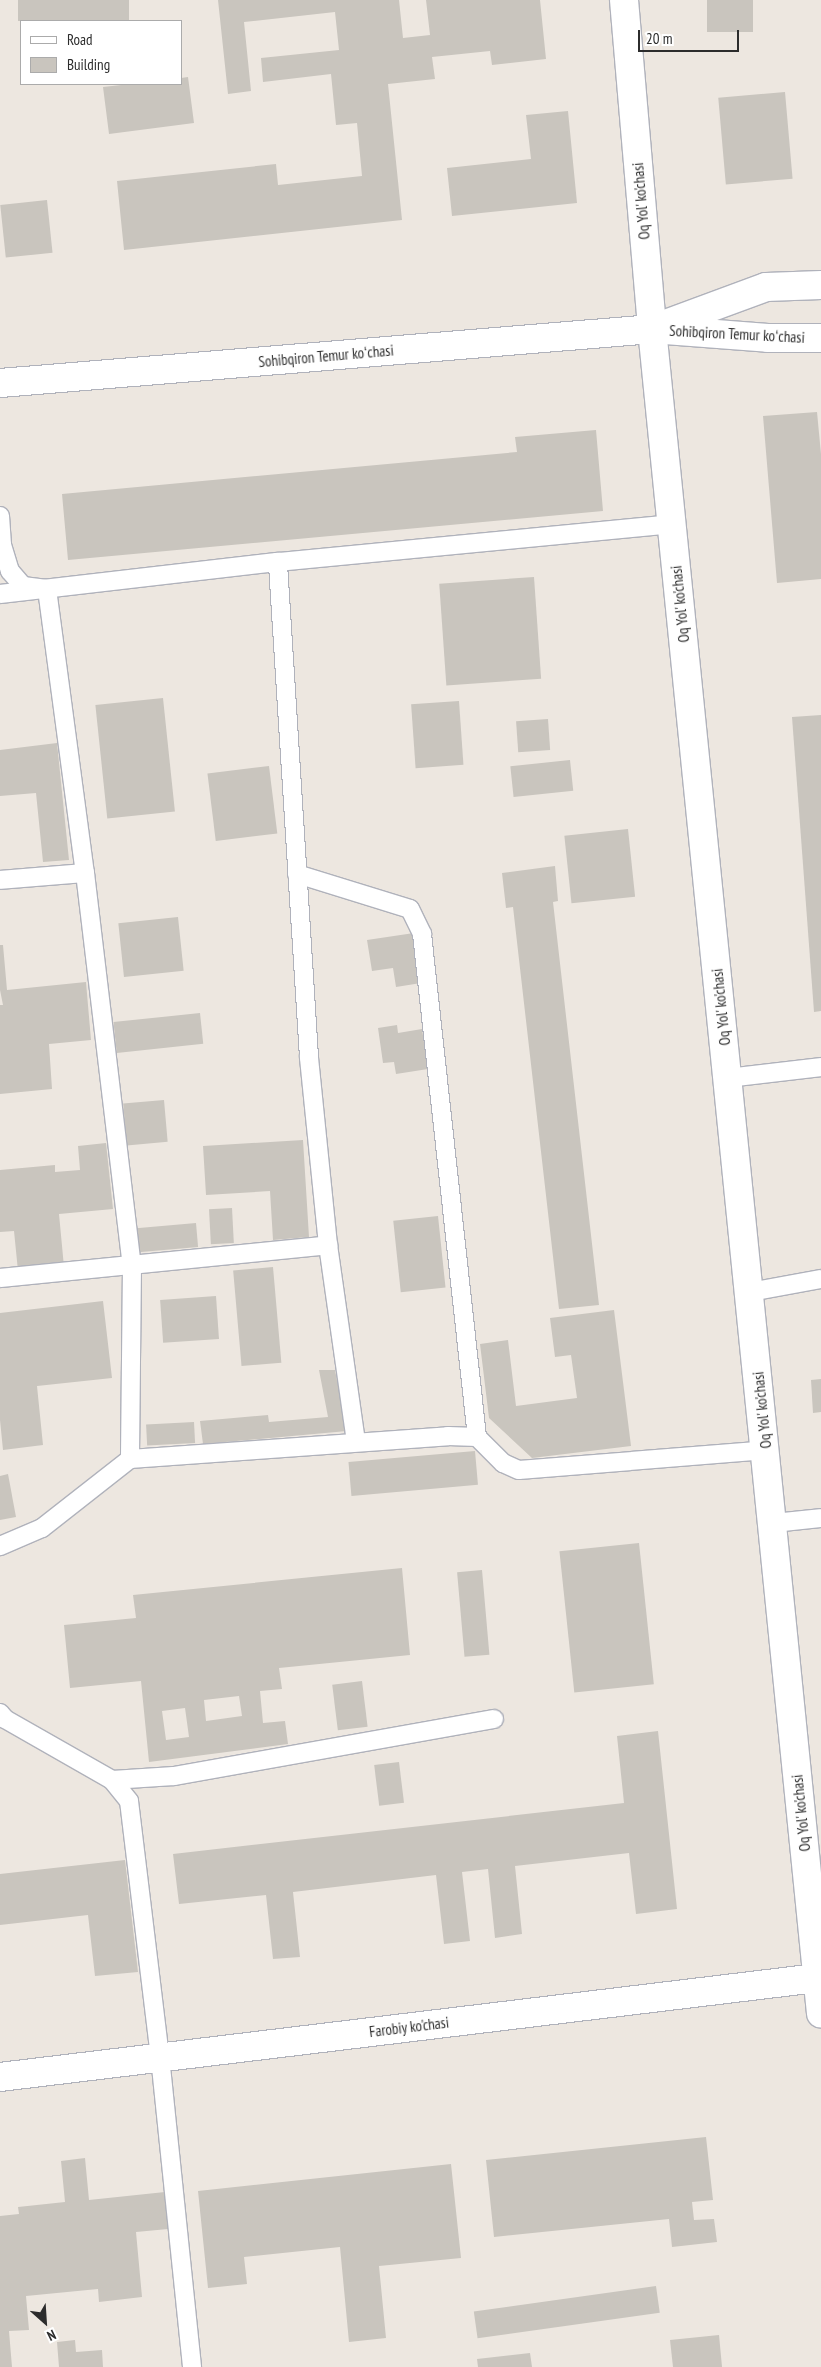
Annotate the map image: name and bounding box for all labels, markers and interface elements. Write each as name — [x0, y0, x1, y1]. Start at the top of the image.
legend — [20, 20, 182, 85]
scale bar — [641, 20, 742, 52]
text: 20 m — [646, 29, 672, 48]
text: Road — [67, 30, 93, 49]
text: Building — [67, 55, 110, 74]
street label: Oq Yol' ko'chasi — [629, 161, 653, 241]
street label: Sohibqiron Temur koʻchasi — [669, 321, 805, 347]
street label: Sohibqiron Temur koʻchasi — [257, 341, 395, 371]
street label: Oq Yol' ko'chasi — [667, 564, 693, 644]
street label: Oq Yol' ko'chasi — [708, 967, 734, 1047]
street label: Oq Yol' ko'chasi — [749, 1370, 775, 1450]
street label: Oq Yol' ko'chasi — [788, 1773, 814, 1853]
street label: Farobiy ko'chasi — [368, 2013, 450, 2041]
north arrow — [20, 2297, 70, 2347]
text: N — [44, 2326, 59, 2345]

